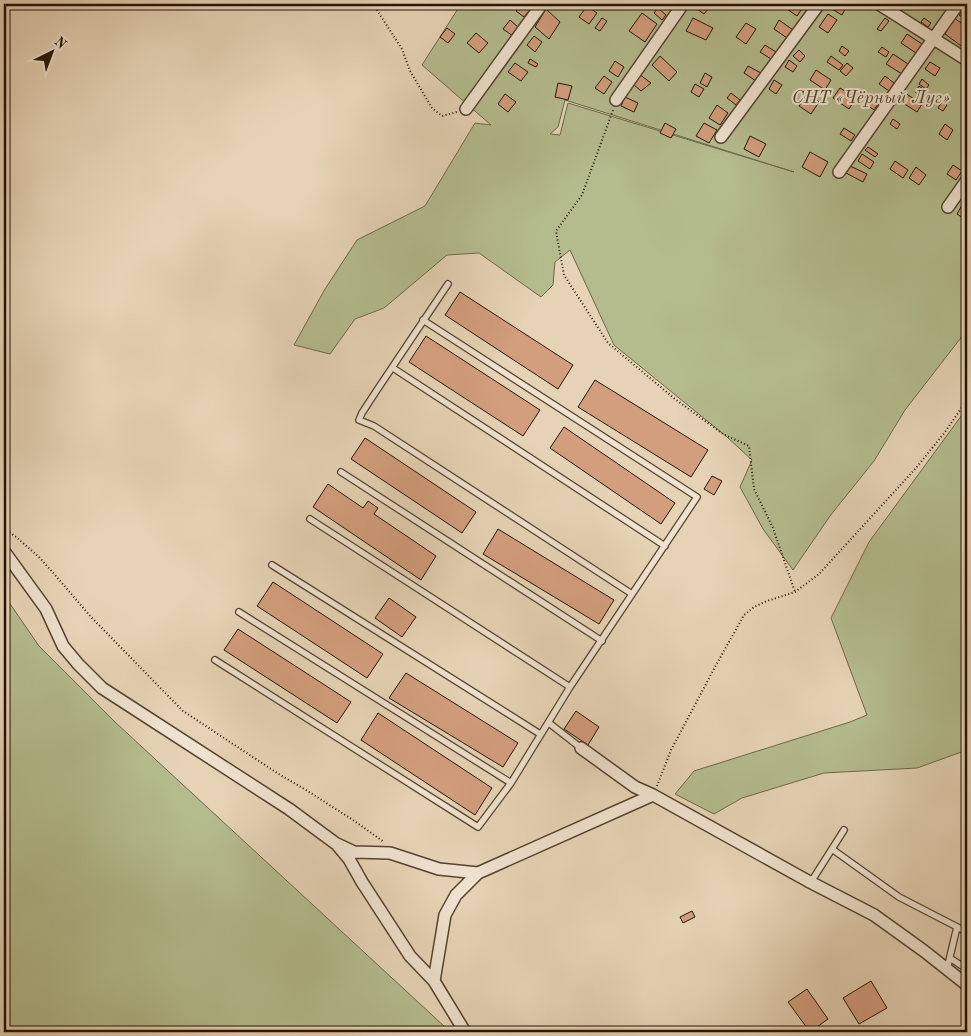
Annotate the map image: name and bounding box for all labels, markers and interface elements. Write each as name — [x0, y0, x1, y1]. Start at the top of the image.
north arrow — [28, 28, 78, 78]
text: N — [51, 34, 69, 52]
park label: СНТ «Чёрный Луг» — [792, 89, 950, 107]

